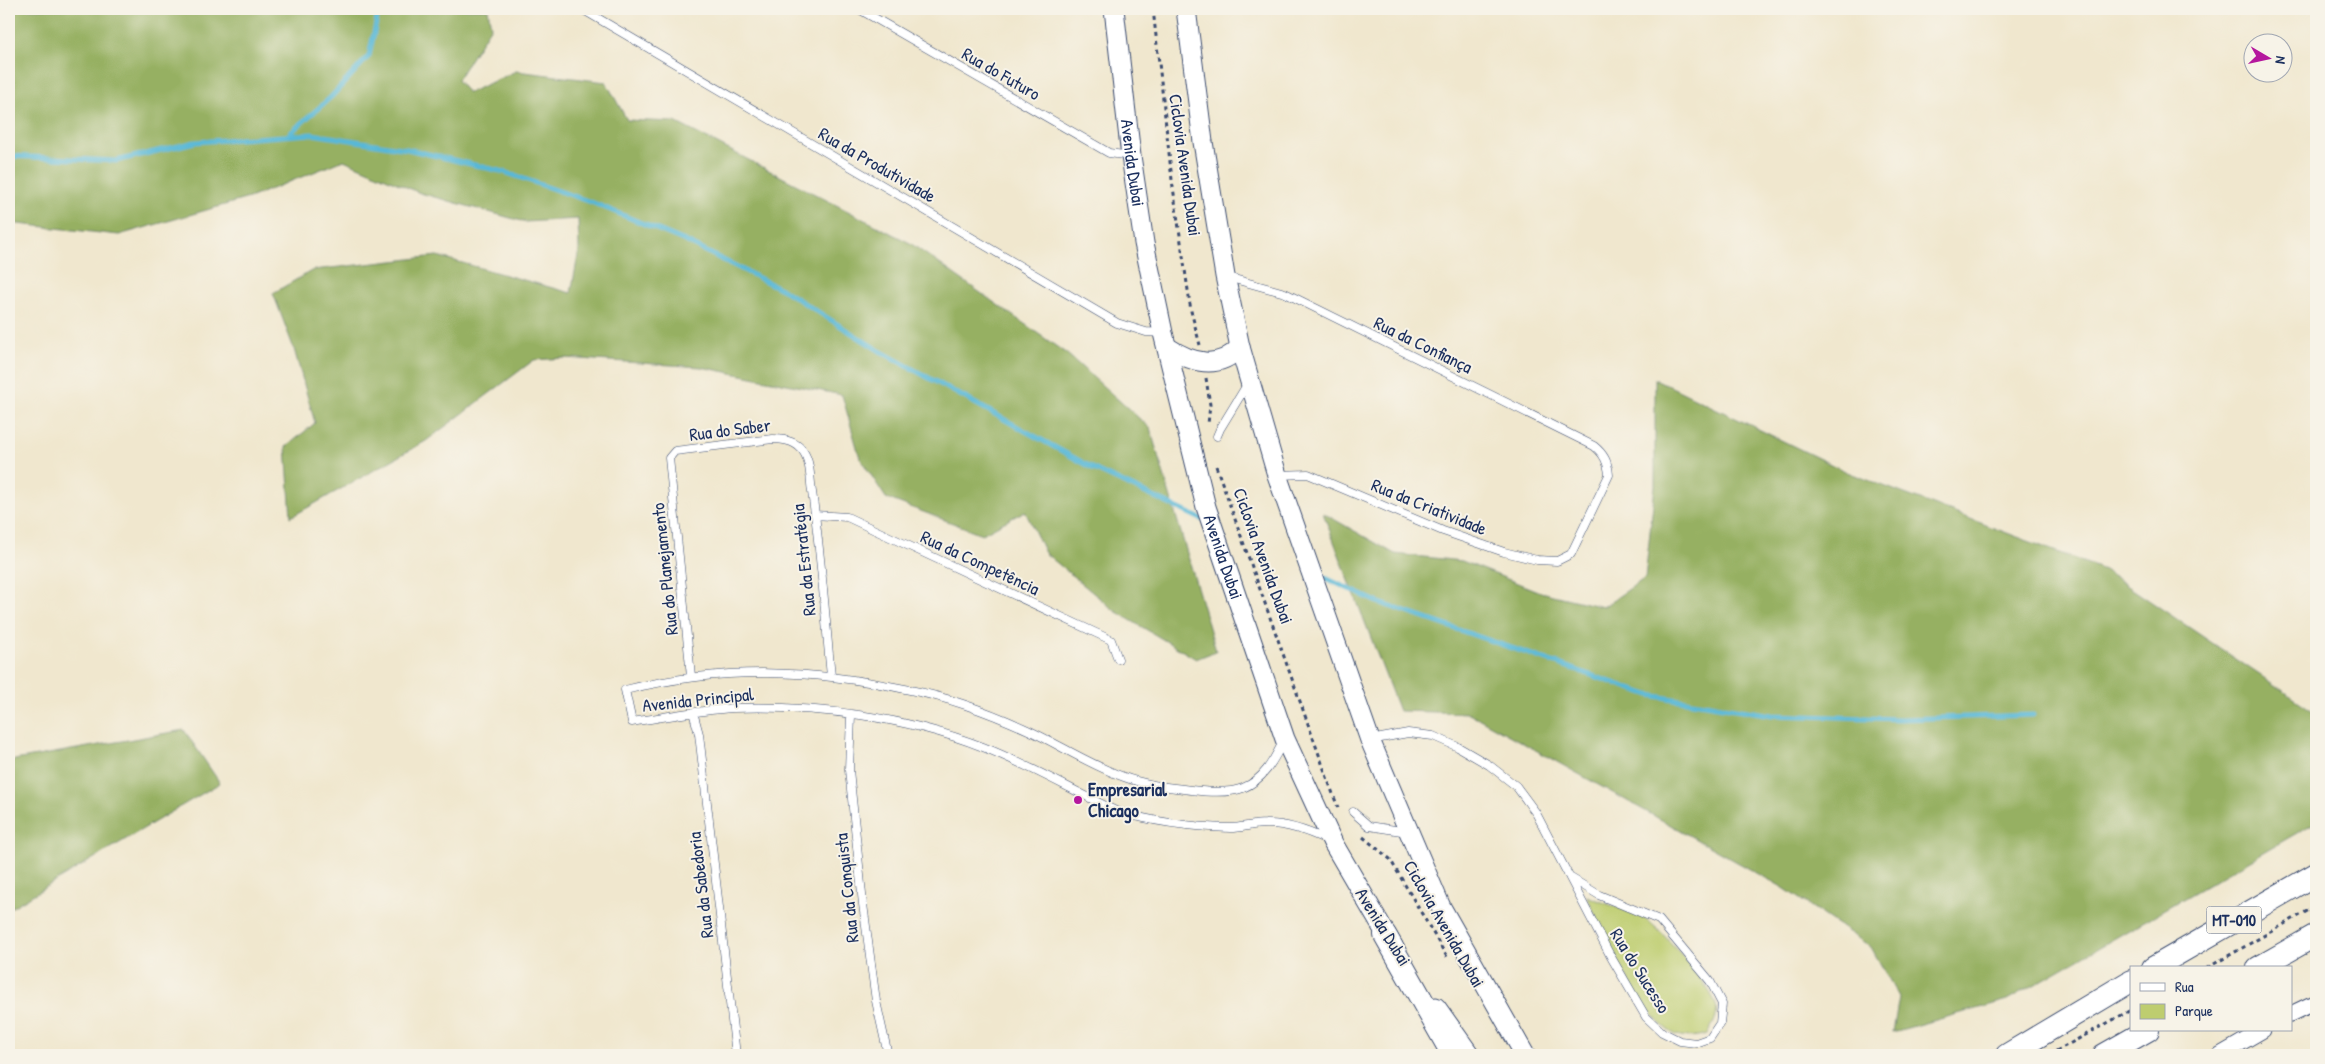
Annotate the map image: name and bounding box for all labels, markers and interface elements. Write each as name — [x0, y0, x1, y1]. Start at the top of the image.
north arrow — [2242, 32, 2292, 82]
street label: Rua do Futuro — [958, 41, 1045, 106]
text: N — [2271, 55, 2291, 66]
street label: Ciclovia Avenida Dubai — [1163, 92, 1208, 238]
street label: Avenida Dubai — [1115, 118, 1151, 208]
street label: Rua da Produtividade — [814, 121, 940, 208]
street label: Rua da Confiança — [1370, 310, 1477, 379]
street label: Rua do Saber — [688, 412, 772, 447]
street label: Rua da Criatividade — [1368, 472, 1491, 541]
street label: Ciclovia Avenida Dubai — [1227, 484, 1300, 627]
street label: Rua do Planejamento — [645, 502, 684, 637]
street label: Rua da Estratégia — [785, 503, 822, 617]
street label: Avenida Dubai — [1198, 511, 1250, 602]
street label: Rua da Competência — [917, 524, 1044, 601]
street label: Avenida Principal — [641, 681, 755, 718]
place label: Empresarial Chicago — [1088, 777, 1168, 824]
marker: Empresarial Chicago — [1072, 794, 1084, 806]
street label: Rua da Sabedoria — [682, 830, 719, 940]
street label: Rua da Conquista — [828, 832, 865, 944]
street label: Ciclovia Avenida Dubai — [1398, 856, 1491, 992]
street label: Avenida Dubai — [1350, 883, 1417, 971]
road number: MT-010 — [2206, 906, 2262, 934]
street label: Rua do Sucesso — [1604, 924, 1676, 1018]
legend — [2130, 966, 2292, 1032]
text: Rua — [2175, 976, 2194, 997]
text: Parque — [2175, 1000, 2213, 1021]

